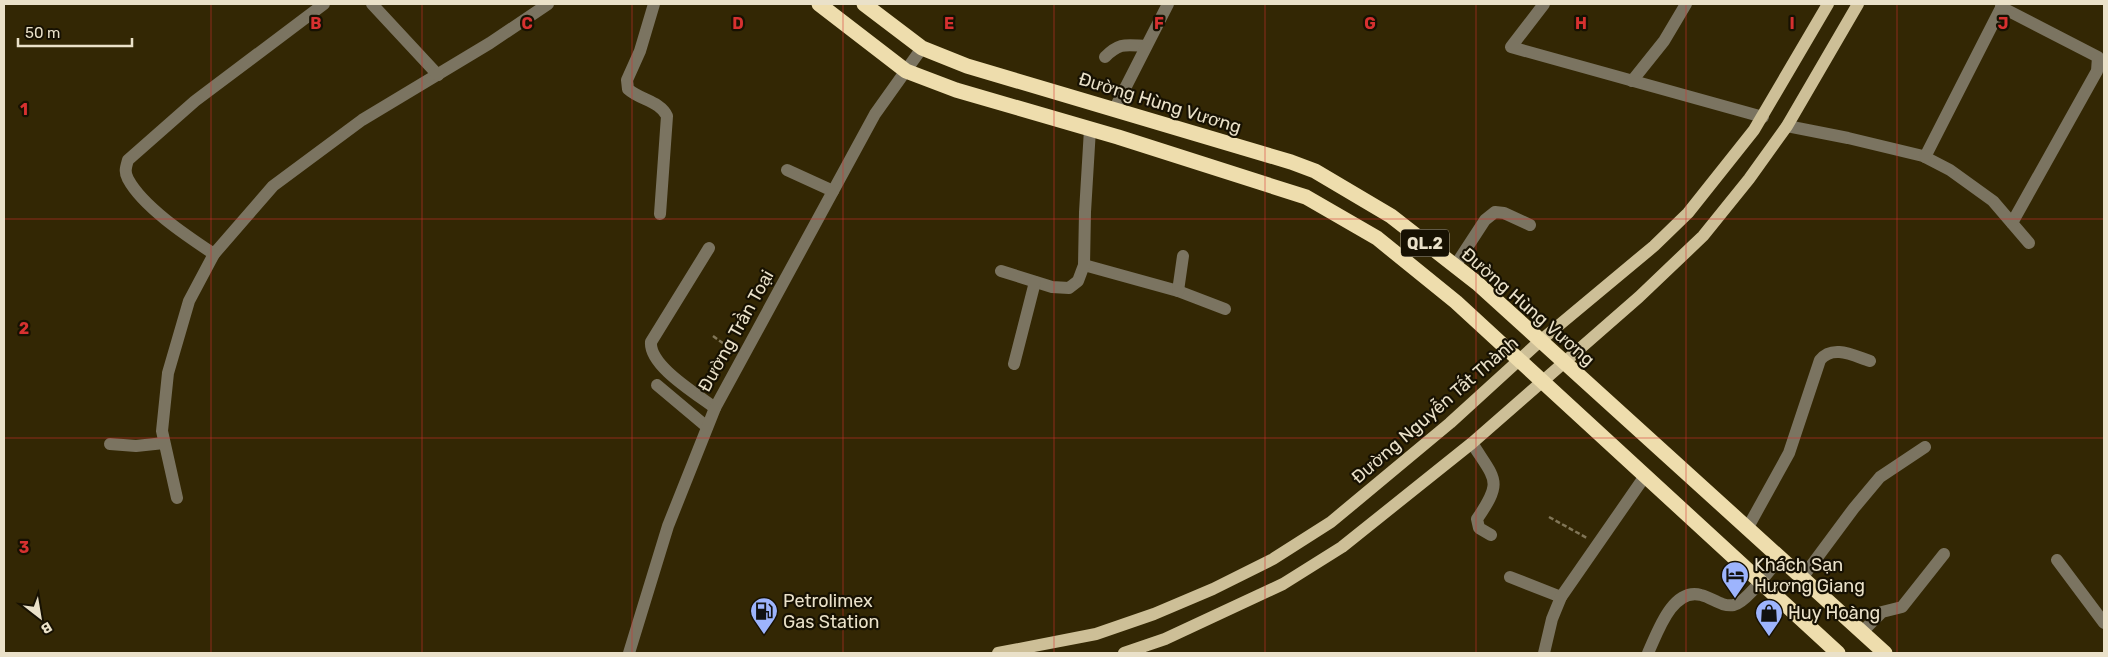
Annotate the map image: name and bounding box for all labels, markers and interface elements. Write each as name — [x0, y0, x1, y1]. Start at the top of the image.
text: B — [310, 14, 322, 33]
text: C — [521, 14, 533, 33]
text: D — [732, 14, 744, 33]
text: E — [944, 14, 954, 33]
text: F — [1154, 14, 1164, 33]
text: G — [1364, 14, 1376, 33]
text: H — [1575, 14, 1587, 33]
text: I — [1789, 14, 1795, 33]
text: J — [1998, 14, 2008, 33]
scale bar — [18, 15, 131, 47]
text: 50 m — [25, 24, 60, 42]
street label: Đường Hùng Vương — [1076, 68, 1244, 138]
text: 1 — [20, 100, 28, 119]
road number: QL.2 — [1401, 230, 1449, 256]
street label: Đường Hùng Vương — [1457, 243, 1599, 371]
street label: Đường Trần Toại — [693, 266, 779, 396]
text: 2 — [19, 319, 29, 338]
street label: Đường Nguyễn Tất Thành — [1347, 331, 1523, 488]
text: 3 — [19, 538, 29, 557]
place label: Khách Sạn Hương Giang — [1754, 554, 1865, 597]
hotel icon: Khách Sạn Hương Giang — [1720, 560, 1750, 599]
place label: Petrolimex Gas Station — [783, 590, 880, 633]
north arrow — [15, 592, 65, 642]
fuel station icon: Petrolimex Gas Station — [749, 596, 779, 635]
shop icon: Huy Hoàng — [1754, 598, 1784, 637]
place label: Huy Hoàng — [1788, 602, 1880, 624]
text: B — [38, 618, 55, 638]

